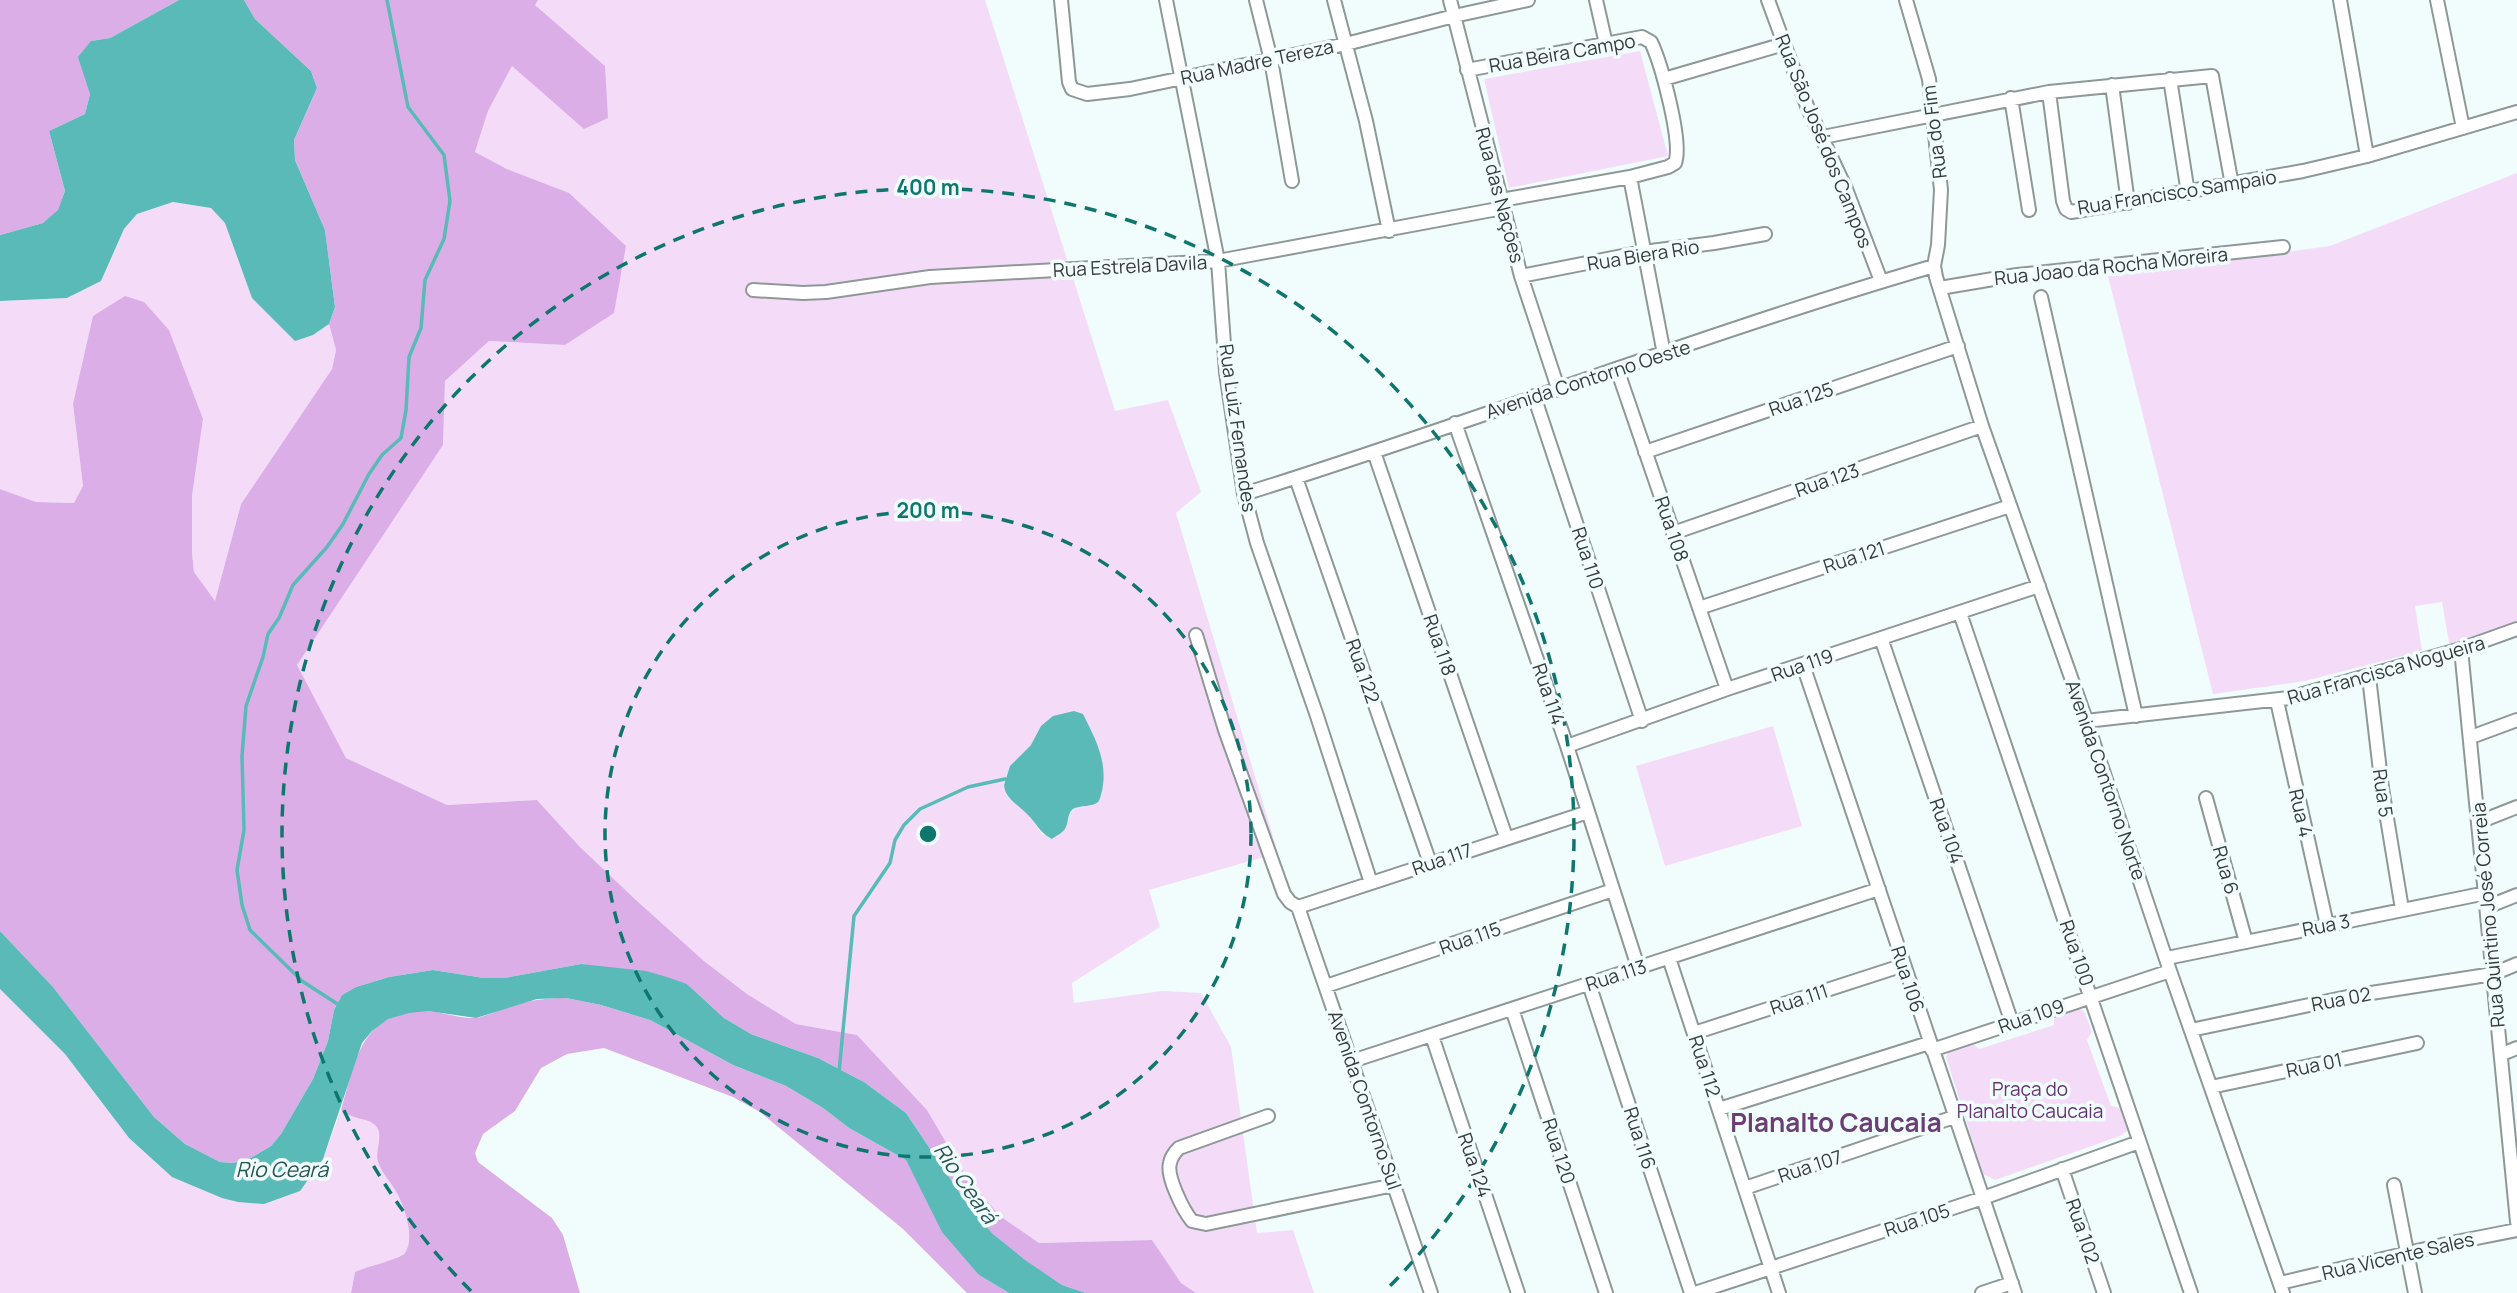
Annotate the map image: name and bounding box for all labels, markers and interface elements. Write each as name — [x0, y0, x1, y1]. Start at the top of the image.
street label: Rua Beira Campo — [1487, 27, 1637, 79]
street label: Rua São José dos Campos — [1769, 30, 1879, 252]
street label: Rua Madre Tereza — [1178, 33, 1336, 91]
street label: Rua do Fim — [1915, 84, 1953, 180]
street label: Rua das Nações — [1469, 124, 1531, 266]
street label: Rua Francisco Sampaio — [2076, 163, 2278, 221]
text: 400 m — [896, 173, 960, 201]
street label: Rua Biera Rio — [1585, 233, 1701, 277]
street label: Rua Joao da Rocha Moreira — [1993, 241, 2229, 291]
street label: Rua Estrela Davila — [1052, 249, 1208, 283]
street label: Avenida Contorno Oeste — [1482, 334, 1694, 424]
street label: Rua Luiz Fernandes — [1213, 342, 1263, 514]
street label: Rua 125 — [1765, 376, 1837, 422]
street label: Rua 123 — [1791, 457, 1863, 503]
street label: Rua 108 — [1649, 493, 1695, 565]
text: 200 m — [896, 496, 960, 524]
street label: Rua 110 — [1566, 524, 1610, 592]
street label: Rua 121 — [1820, 535, 1888, 579]
street label: Rua 118 — [1417, 611, 1463, 679]
street label: Rua Francisca Nogueira — [2284, 629, 2488, 711]
street label: Rua 122 — [1340, 635, 1386, 707]
street label: Rua 119 — [1767, 642, 1837, 688]
street label: Rua 114 — [1526, 660, 1572, 728]
street label: Avenida Contorno Norte — [2060, 677, 2152, 883]
street label: Rua 5 — [2367, 767, 2399, 819]
street label: Rua 4 — [2283, 786, 2319, 840]
street label: Rua 104 — [1924, 795, 1970, 867]
street label: Rua Quintino José Correia — [2465, 801, 2511, 1029]
centre of rings — [916, 822, 940, 846]
street label: Rua 117 — [1408, 837, 1476, 881]
street label: Rua 6 — [2207, 843, 2245, 897]
street label: Rua 3 — [2300, 908, 2352, 942]
street label: Rua 115 — [1436, 915, 1504, 961]
street label: Rua 100 — [2054, 917, 2100, 989]
street label: Rua 106 — [1885, 942, 1931, 1016]
street label: Rua 113 — [1582, 953, 1650, 997]
street label: Rua 111 — [1767, 977, 1831, 1021]
street label: Rua 02 — [2309, 981, 2373, 1017]
street label: Rua 109 — [1994, 993, 2068, 1039]
street label: Avenida Contorno Sul — [1322, 1007, 1408, 1193]
street label: Rua 112 — [1683, 1032, 1727, 1100]
street label: Rua 01 — [2284, 1046, 2344, 1084]
park label: Praça do Planalto Caucaia — [1957, 1076, 2103, 1124]
street label: Rua 116 — [1618, 1103, 1662, 1173]
district label: Planalto Caucaia — [1730, 1104, 1942, 1140]
street label: Rua 120 — [1536, 1115, 1582, 1187]
street label: Rua 124 — [1452, 1129, 1498, 1201]
water label: Rio Ceará — [928, 1137, 1005, 1230]
street label: Rua 107 — [1775, 1143, 1845, 1189]
water label: Rio Ceará — [236, 1155, 329, 1183]
street label: Rua 102 — [2060, 1195, 2106, 1267]
street label: Rua 105 — [1881, 1197, 1953, 1243]
street label: Rua Vicente Sales — [2319, 1226, 2477, 1286]

